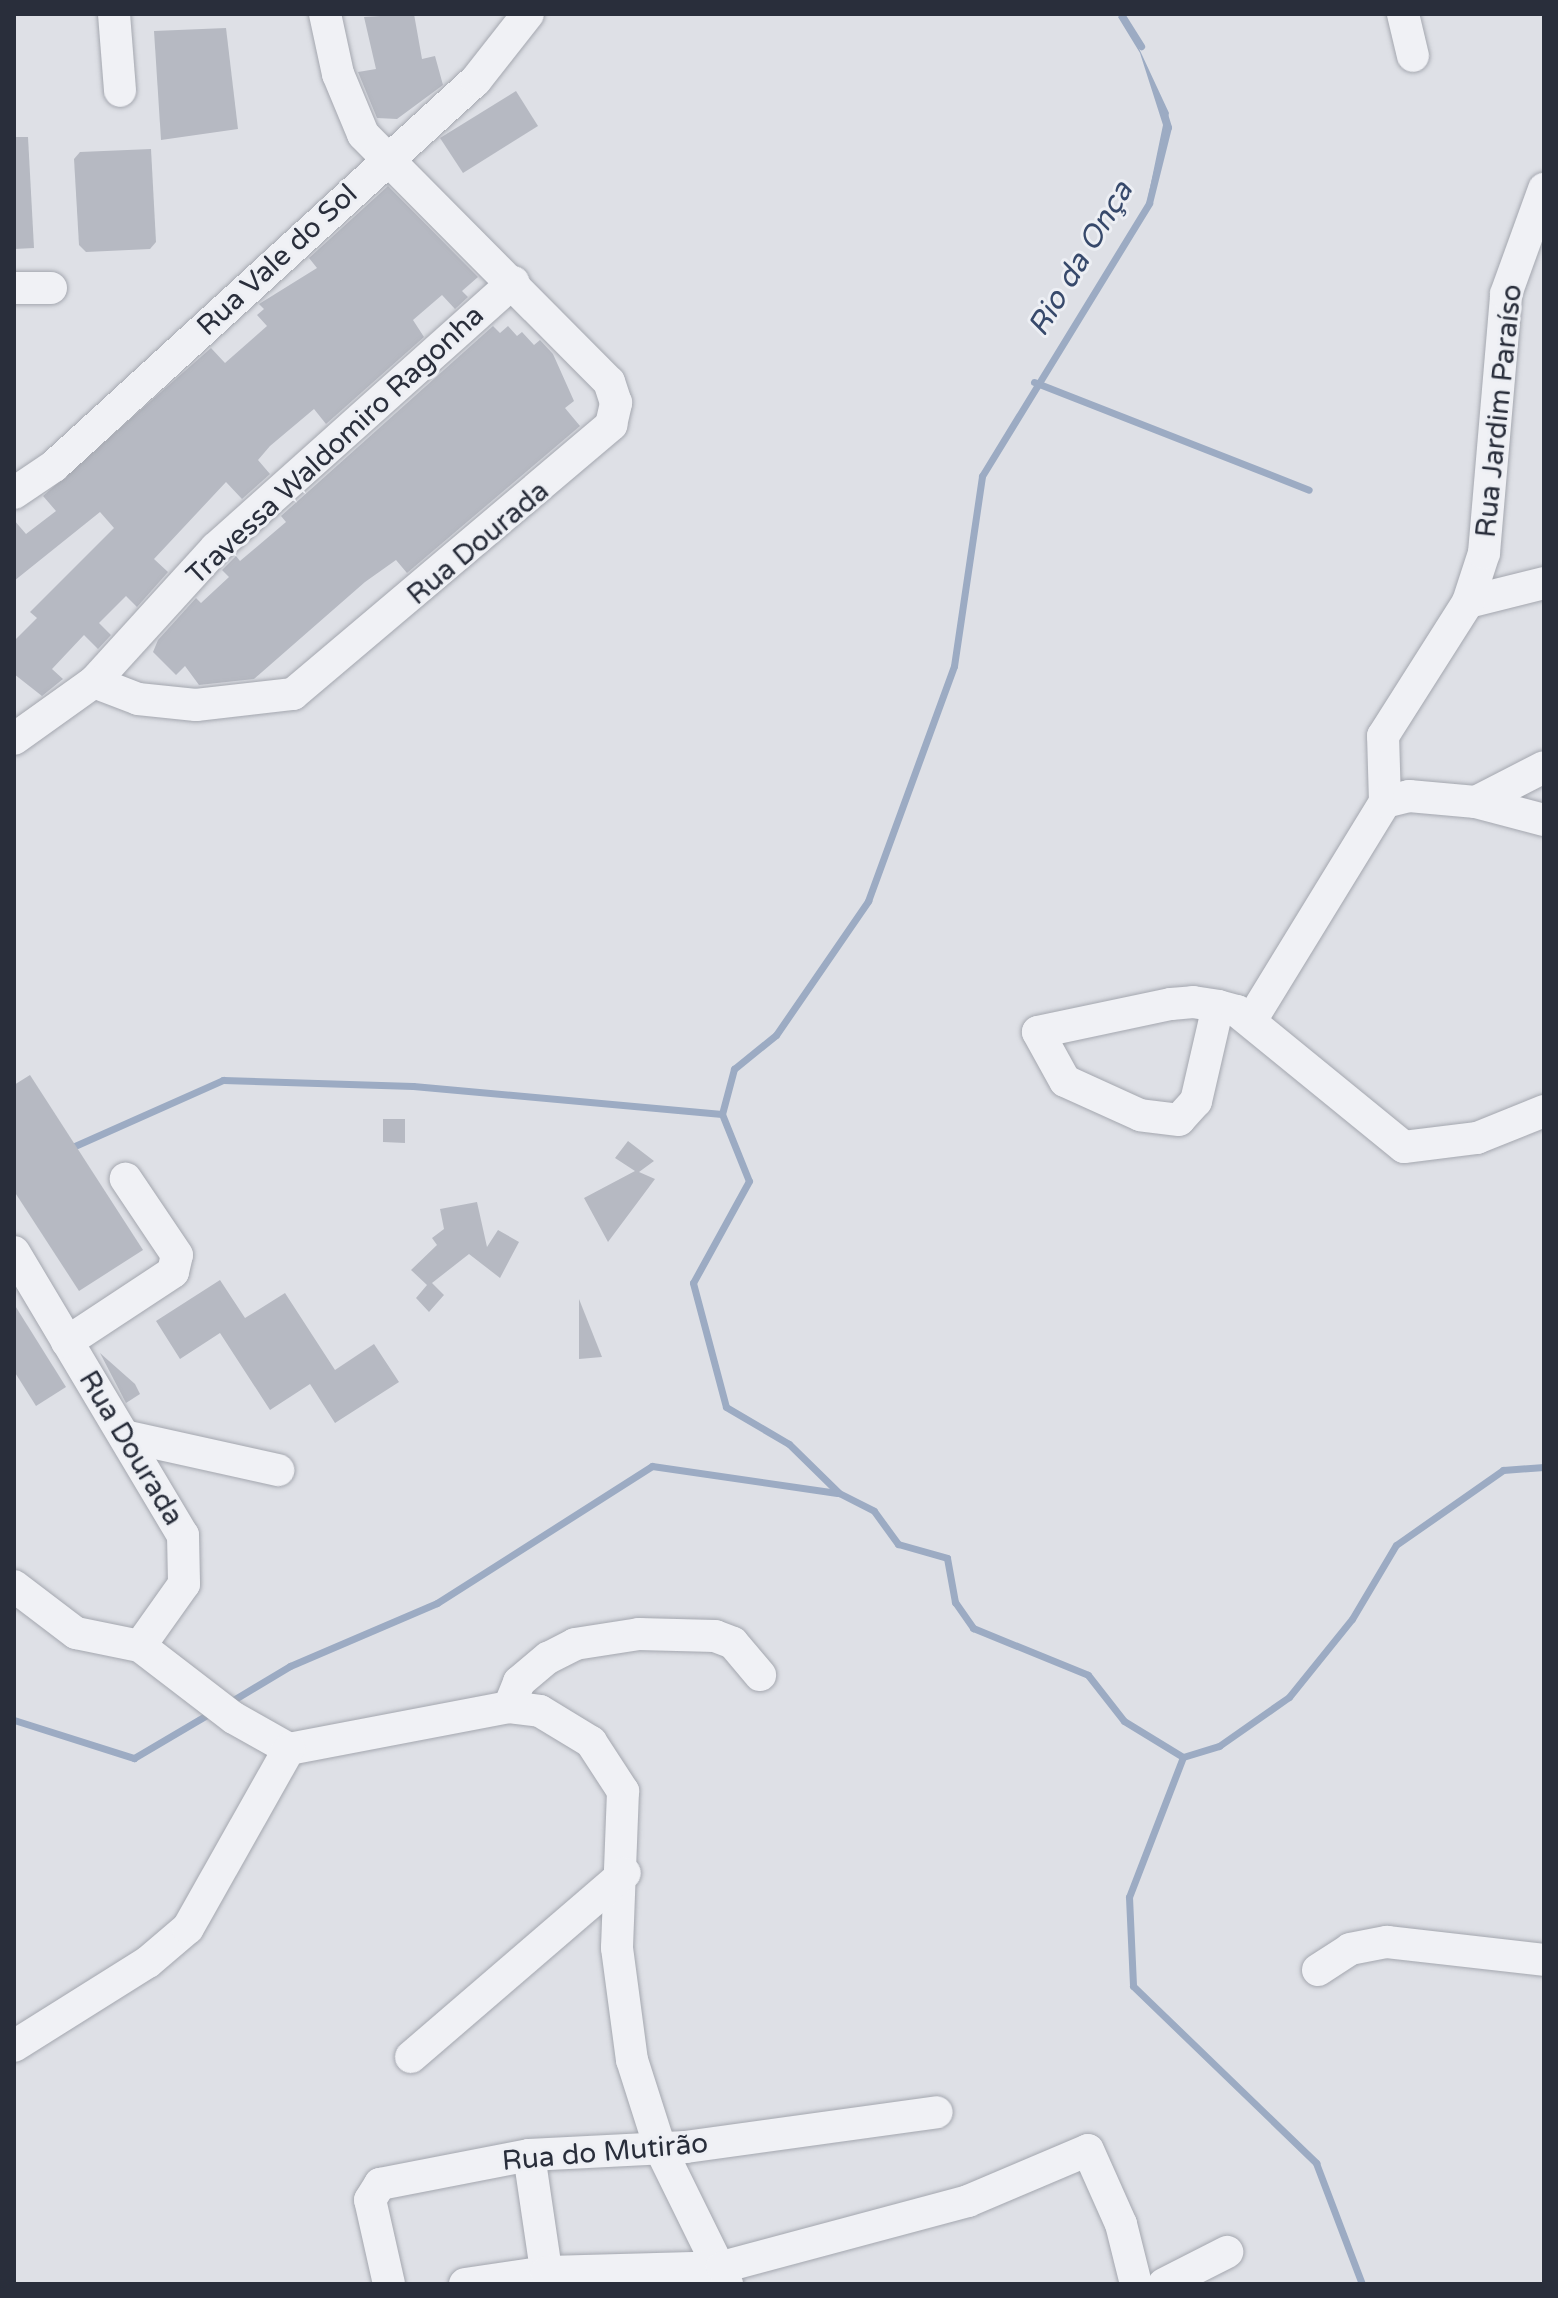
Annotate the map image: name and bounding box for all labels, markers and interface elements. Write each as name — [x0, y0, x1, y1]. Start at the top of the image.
water label: Rio da Onça — [1021, 175, 1141, 343]
street label: Rua Vale do Sol — [190, 177, 364, 343]
street label: Rua Jardim Paraíso — [1469, 283, 1529, 539]
street label: Travessa Waldomiro Ragonha — [179, 298, 491, 592]
street label: Rua Dourada — [400, 474, 556, 612]
street label: Rua Dourada — [72, 1365, 190, 1531]
street label: Rua do Mutirão — [500, 2126, 710, 2178]

